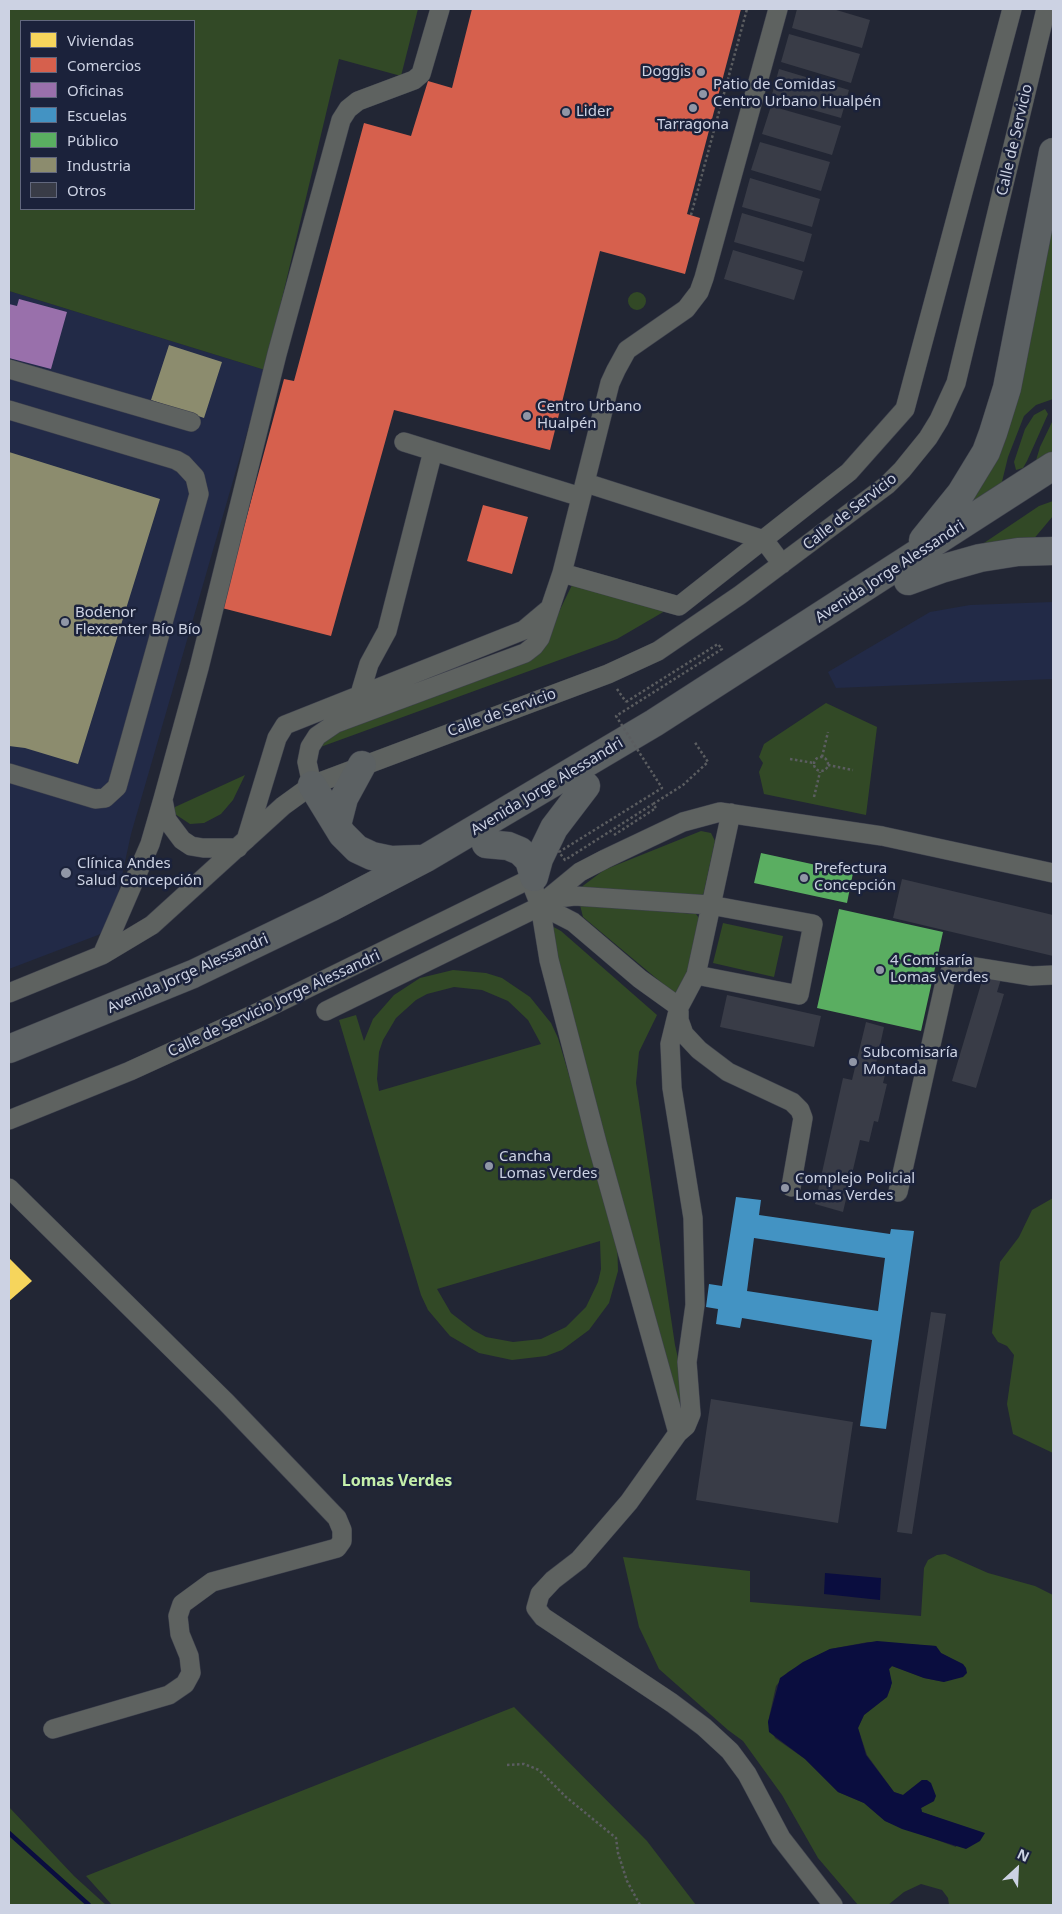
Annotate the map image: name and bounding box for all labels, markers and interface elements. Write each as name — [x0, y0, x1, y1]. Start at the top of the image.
legend — [20, 20, 195, 210]
text: Viviendas — [67, 30, 134, 50]
text: Comercios — [67, 55, 141, 75]
place label: Doggis — [641, 63, 691, 81]
marker: Doggis — [695, 66, 707, 78]
place label: Patio de Comidas Centro Urbano Hualpén — [713, 76, 881, 111]
text: Oficinas — [67, 80, 124, 100]
street label: Calle de Servicio — [993, 82, 1037, 198]
marker: Patio de Comidas Centro Urbano Hualpén — [697, 88, 709, 100]
marker: Tarragona — [687, 102, 699, 114]
place label: Lider — [576, 103, 612, 121]
text: Escuelas — [67, 105, 127, 125]
marker: Lider — [560, 106, 572, 118]
place label: Tarragona — [657, 116, 729, 134]
text: Público — [67, 130, 119, 150]
text: Industria — [67, 155, 131, 175]
text: Otros — [67, 180, 106, 200]
place label: Centro Urbano Hualpén — [537, 398, 642, 433]
marker: Centro Urbano Hualpén — [521, 410, 533, 422]
street label: Calle de Servicio — [800, 470, 900, 554]
street label: Avenida Jorge Alessandri — [812, 517, 968, 627]
place label: Bodenor Flexcenter Bío Bío — [75, 604, 201, 639]
marker: Bodenor Flexcenter Bío Bío — [59, 616, 71, 628]
street label: Calle de Servicio — [445, 685, 559, 741]
street label: Avenida Jorge Alessandri — [468, 734, 626, 840]
place label: Clínica Andes Salud Concepción — [77, 855, 202, 890]
place label: Prefectura Concepción — [814, 860, 896, 895]
marker: Clínica Andes Salud Concepción — [59, 866, 73, 880]
marker: Prefectura Concepción — [798, 872, 810, 884]
street label: Avenida Jorge Alessandri — [105, 930, 271, 1018]
street label: Calle de Servicio Jorge Alessandri — [165, 947, 383, 1061]
place label: 4 Comisaría Lomas Verdes — [890, 952, 988, 987]
marker: 4 Comisaría Lomas Verdes — [874, 964, 886, 976]
place label: Subcomisaría Montada — [863, 1044, 958, 1079]
marker: Subcomisaría Montada — [847, 1056, 859, 1068]
place label: Cancha Lomas Verdes — [499, 1148, 597, 1183]
marker: Cancha Lomas Verdes — [483, 1160, 495, 1172]
place label: Complejo Policial Lomas Verdes — [795, 1170, 915, 1205]
marker: Complejo Policial Lomas Verdes — [779, 1182, 791, 1194]
district label: Lomas Verdes — [342, 1471, 452, 1491]
north arrow — [992, 1844, 1042, 1894]
text: N — [1014, 1844, 1033, 1866]

